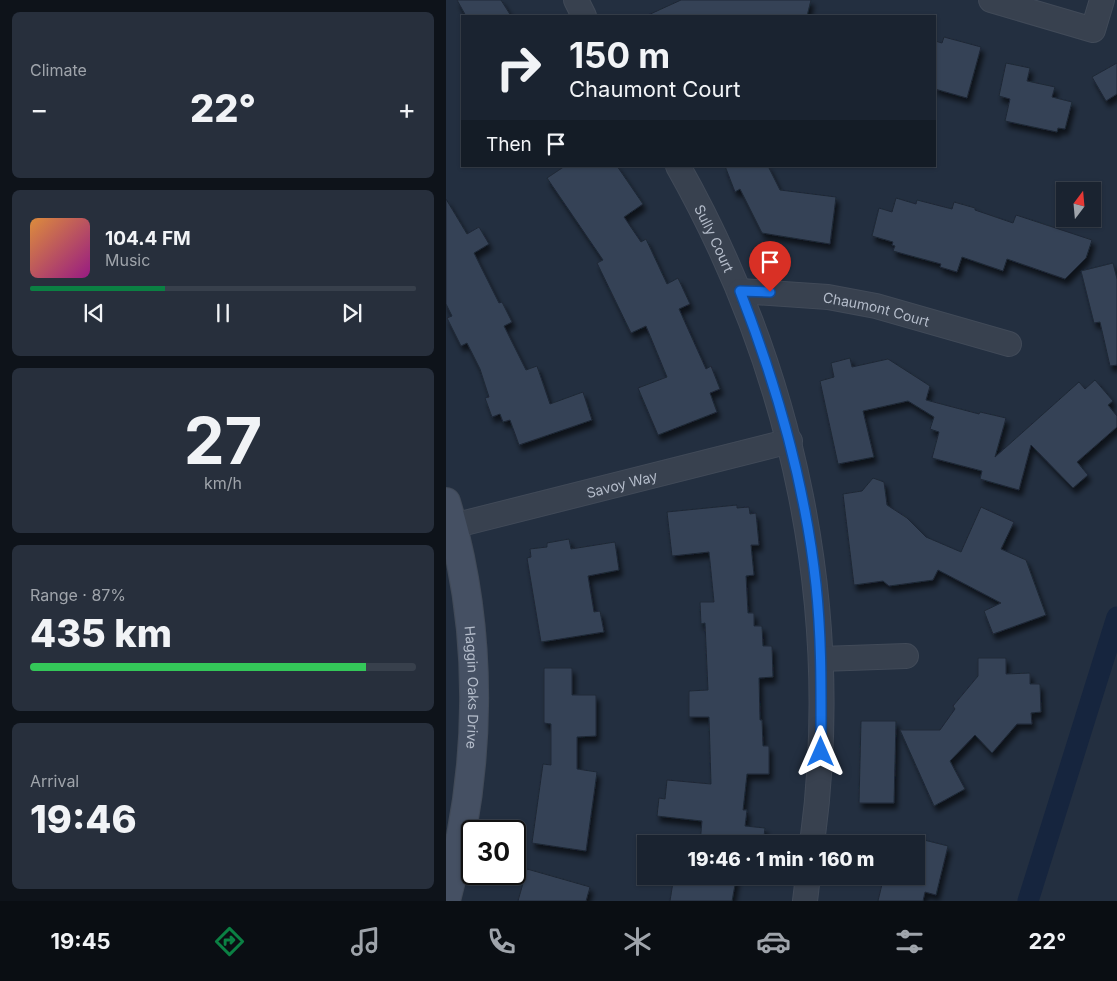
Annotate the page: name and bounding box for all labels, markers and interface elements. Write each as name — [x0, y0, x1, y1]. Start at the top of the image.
text: 150 m — [569, 34, 670, 76]
icon: right — [486, 35, 551, 100]
text: Climate — [30, 60, 87, 80]
text: Chaumont Court — [569, 76, 740, 102]
text: 22° — [190, 85, 256, 131]
text: − — [30, 92, 49, 126]
text: + — [397, 92, 416, 126]
icon: arrive — [542, 130, 570, 158]
text: Then — [486, 133, 532, 156]
north arrow — [1056, 182, 1101, 228]
map controls — [1056, 182, 1101, 227]
street label: Sully Court — [692, 201, 738, 275]
text: 104.4 FM — [105, 227, 191, 250]
pin — [749, 241, 791, 292]
icon: arrive — [756, 248, 784, 276]
text: Music — [105, 250, 150, 270]
street label: Chaumont Court — [822, 288, 932, 330]
icon: previous — [80, 299, 108, 327]
icon: pause — [209, 299, 237, 327]
icon: next — [338, 299, 366, 327]
text: 27 — [184, 401, 262, 480]
street label: Savoy Way — [584, 466, 659, 501]
text: km/h — [204, 473, 242, 493]
text: Range · 87% — [30, 585, 126, 605]
text: 435 km — [30, 610, 172, 656]
street label: Haggin Oaks Drive — [462, 625, 483, 750]
position arrow — [794, 725, 846, 777]
text: Arrival — [30, 771, 79, 791]
text: 19:46 — [30, 796, 137, 842]
speed limit sign: 30 — [461, 820, 526, 885]
text: 19:46 · 1 min · 160 m — [688, 848, 874, 871]
icon: directions — [212, 924, 247, 959]
icon: music — [348, 924, 383, 959]
icon: phone — [484, 924, 519, 959]
icon: climate — [620, 924, 655, 959]
icon: car — [756, 924, 791, 959]
icon: filters — [892, 924, 927, 959]
text: 19:45 — [51, 928, 111, 954]
text: 22° — [1029, 928, 1066, 954]

